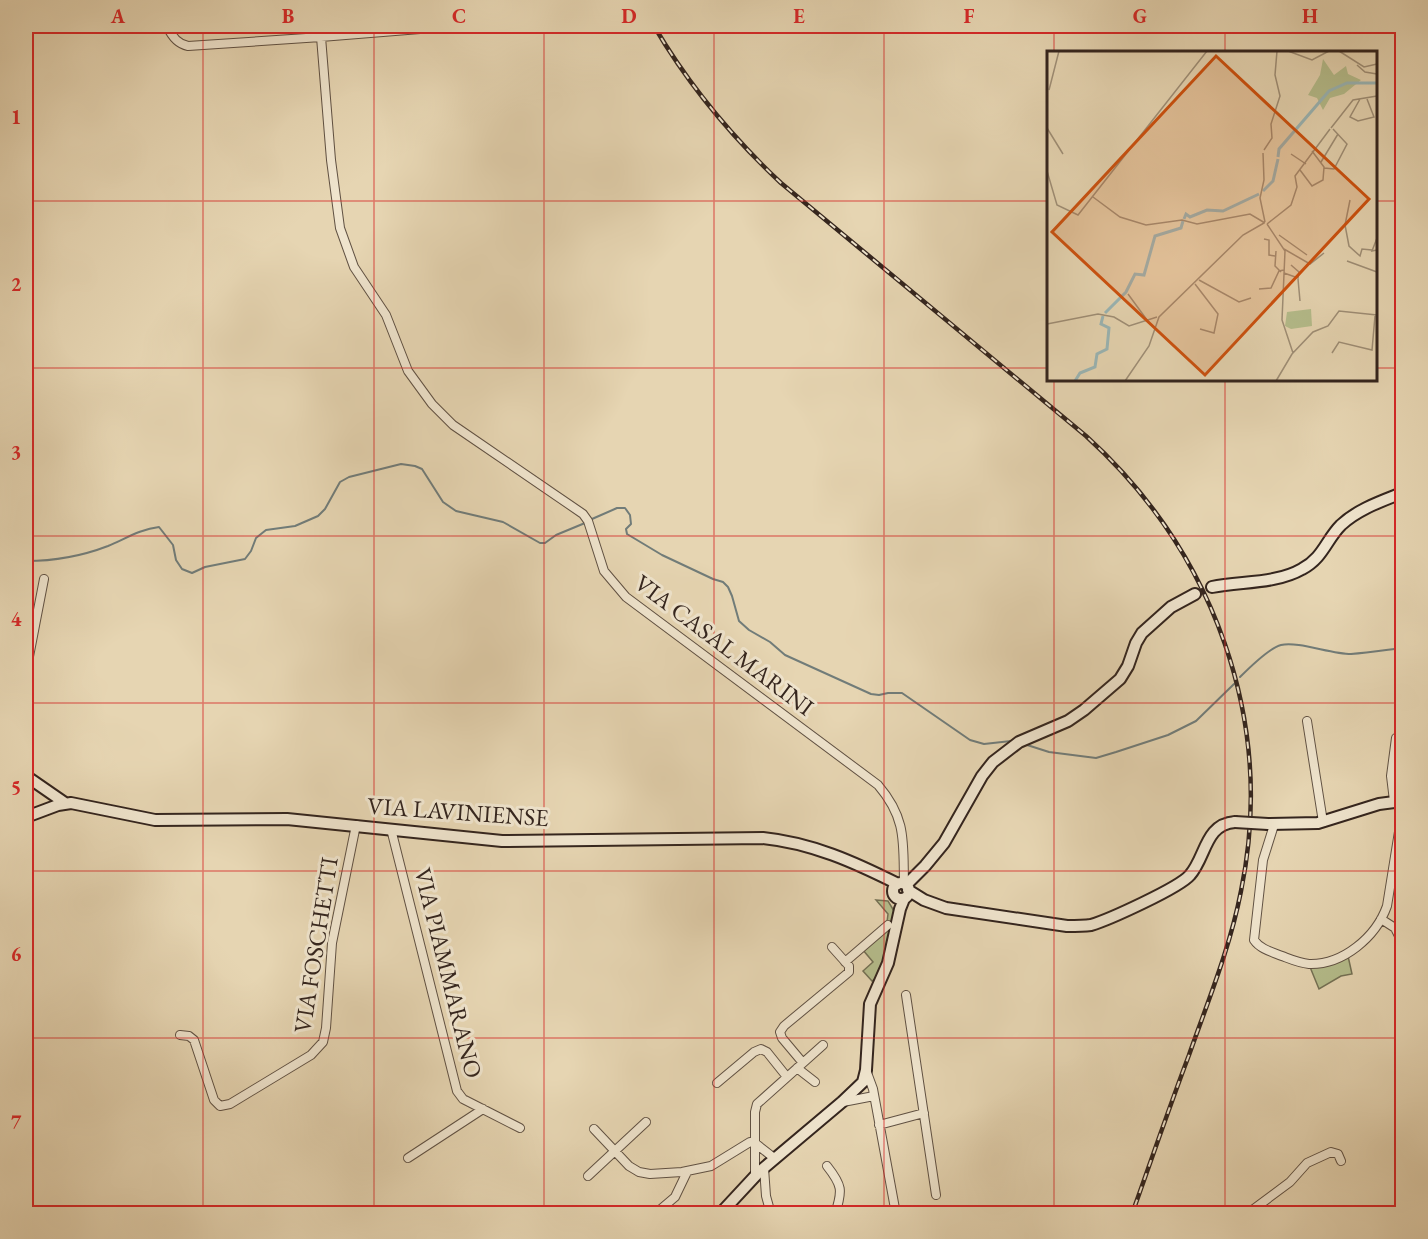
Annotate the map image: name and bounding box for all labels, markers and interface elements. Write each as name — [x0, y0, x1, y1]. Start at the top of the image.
text: A — [110, 3, 126, 29]
text: B — [282, 3, 294, 29]
text: C — [452, 3, 466, 29]
text: D — [621, 3, 637, 29]
text: E — [793, 3, 805, 29]
text: F — [964, 3, 975, 29]
text: G — [1133, 3, 1147, 29]
text: H — [1302, 3, 1318, 29]
inset map — [1047, 51, 1377, 381]
text: 1 — [11, 104, 21, 130]
text: 2 — [11, 271, 22, 297]
text: 3 — [11, 439, 21, 465]
street label: VIA CASAL MARINI — [628, 567, 820, 722]
text: 4 — [11, 606, 22, 632]
text: 5 — [11, 774, 21, 800]
street label: VIA LAVINIENSE — [366, 790, 550, 833]
street label: VIA FOSCHETTI — [286, 855, 345, 1035]
street label: VIA PIAMMARANO — [407, 865, 490, 1081]
text: 6 — [11, 941, 22, 967]
text: 7 — [11, 1109, 22, 1135]

